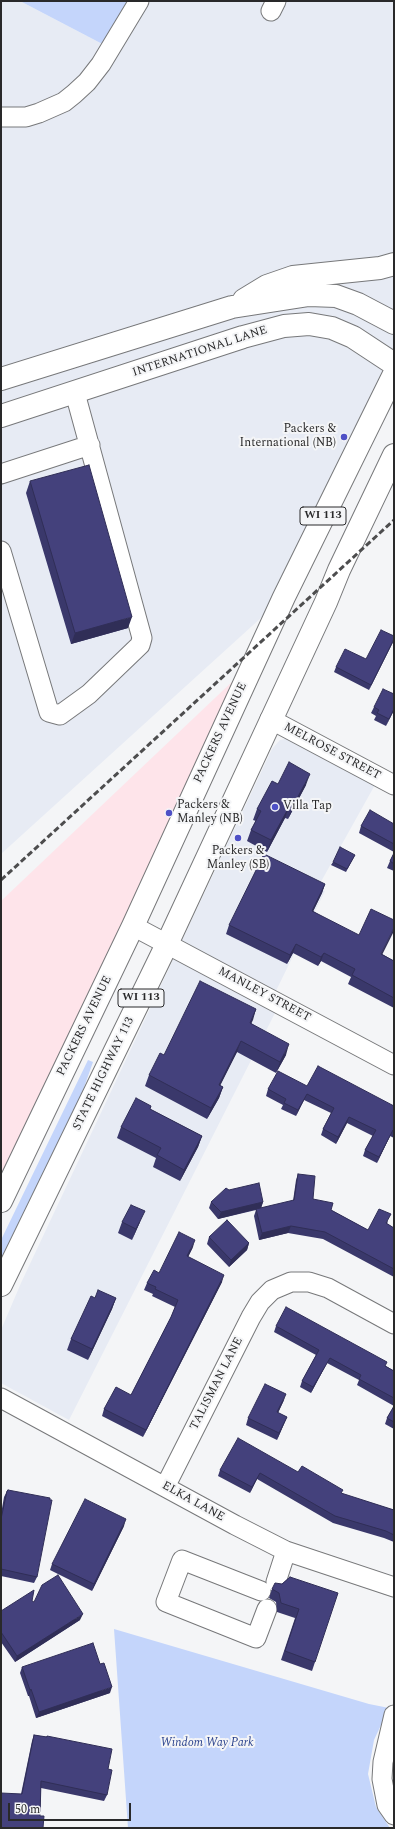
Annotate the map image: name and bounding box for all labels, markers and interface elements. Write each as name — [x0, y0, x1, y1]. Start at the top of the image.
street label: INTERNATIONAL LANE — [131, 323, 269, 381]
place label: Packers & International (NB) — [240, 423, 336, 451]
marker: Packers & International (NB) — [339, 432, 349, 442]
road number: WI 113 — [300, 507, 346, 525]
street label: PACKERS AVENUE — [191, 680, 251, 786]
street label: MELROSE STREET — [281, 720, 383, 784]
place label: Packers & Manley (NB) — [177, 799, 243, 827]
place label: Villa Tap — [283, 800, 332, 814]
marker: Villa Tap — [270, 802, 280, 812]
marker: Packers & Manley (NB) — [164, 808, 174, 818]
marker: Packers & Manley (SB) — [233, 833, 243, 843]
place label: Packers & Manley (SB) — [207, 845, 269, 873]
street label: MANLEY STREET — [215, 964, 313, 1026]
street label: PACKERS AVENUE — [55, 974, 115, 1078]
road number: WI 113 — [118, 989, 164, 1007]
street label: STATE HIGHWAY 113 — [70, 1015, 138, 1133]
street label: TALISMAN LANE — [187, 1335, 247, 1433]
street label: ELKA LANE — [159, 1479, 227, 1525]
park label: Windom Way Park — [160, 1737, 254, 1751]
scale bar — [10, 1795, 133, 1821]
text: 50 m — [15, 1800, 40, 1819]

